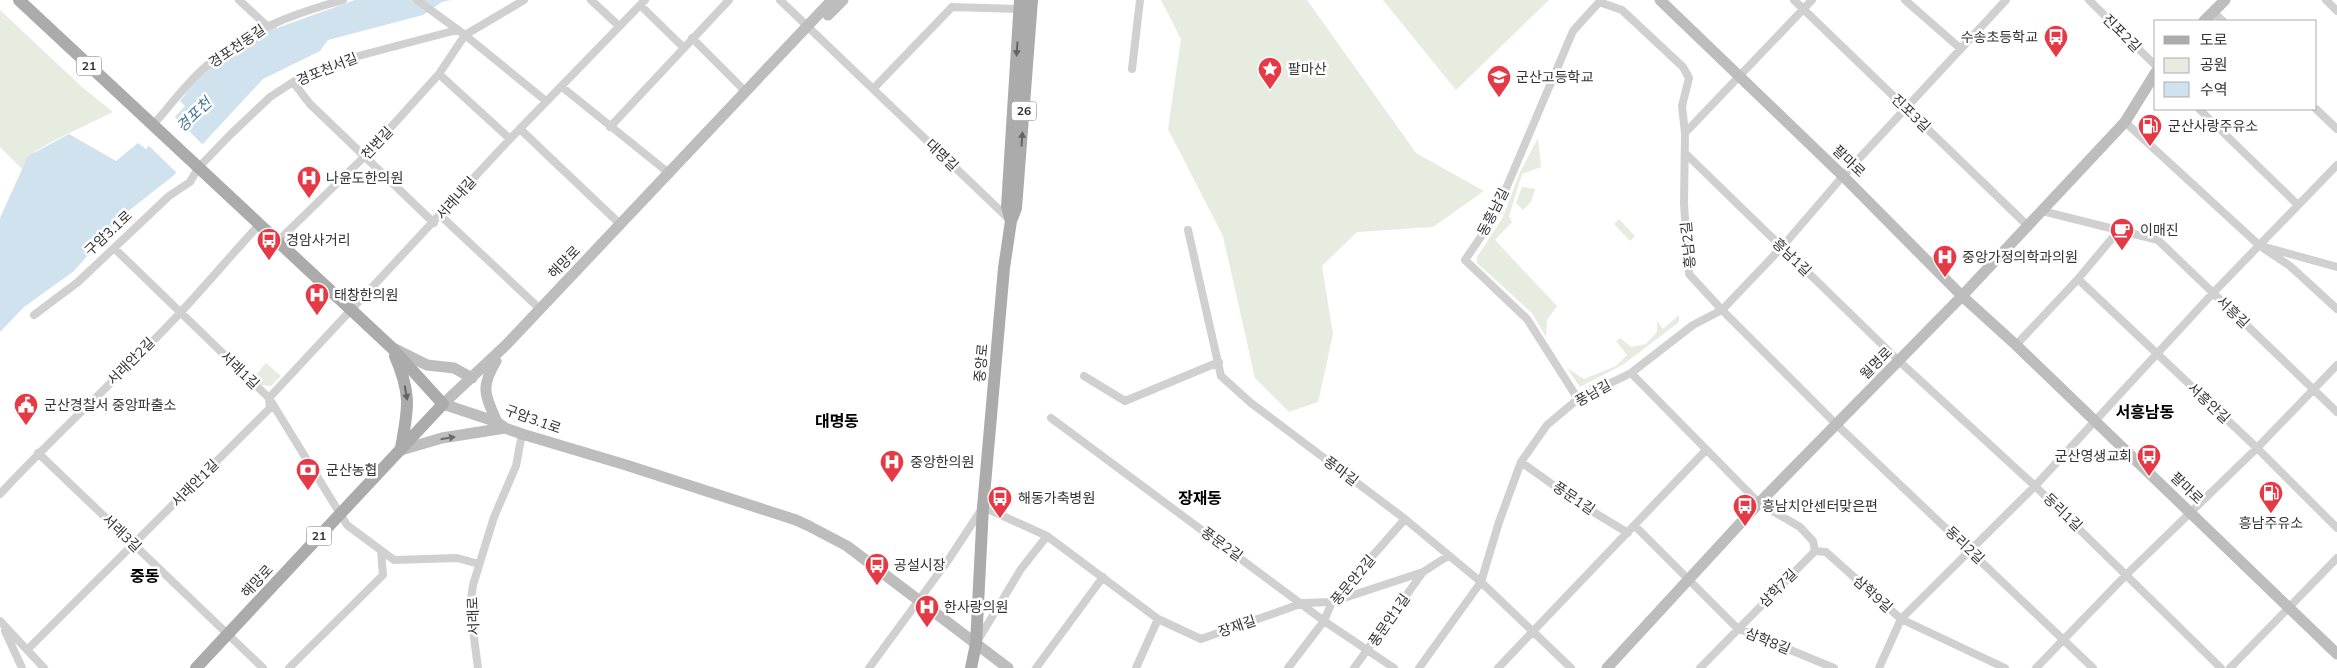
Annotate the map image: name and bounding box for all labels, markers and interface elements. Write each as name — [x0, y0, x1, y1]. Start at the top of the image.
street label: 진포2길 — [2099, 10, 2145, 56]
legend — [2154, 20, 2317, 110]
street label: 경포천동길 — [205, 21, 269, 71]
bus stop icon: 수송초등학교 — [2043, 24, 2069, 58]
place label: 수송초등학교 — [1961, 28, 2038, 46]
text: 도로 — [2200, 30, 2228, 49]
one-way arrow — [1012, 41, 1020, 57]
street label: 경포천서길 — [294, 49, 360, 89]
text: 공원 — [2200, 55, 2228, 74]
road number: 21 — [76, 56, 102, 76]
place icon: 팔마산 — [1257, 56, 1283, 90]
place label: 팔마산 — [1288, 60, 1327, 78]
school or university icon: 군산고등학교 — [1486, 64, 1512, 98]
place label: 군산고등학교 — [1516, 68, 1593, 86]
text: 수역 — [2200, 80, 2228, 99]
street label: 진포3길 — [1888, 90, 1934, 136]
water label: 경포천 — [172, 92, 217, 136]
road number: 26 — [1012, 102, 1036, 120]
fuel station icon: 군산사랑주유소 — [2137, 113, 2163, 147]
place label: 군산사랑주유소 — [2168, 117, 2258, 135]
street label: 천변길 — [357, 123, 397, 163]
one-way arrow — [1018, 130, 1026, 146]
street label: 대명길 — [922, 135, 962, 175]
street label: 팔마로 — [1829, 141, 1869, 181]
hospital icon: 나윤도한의원 — [296, 165, 322, 199]
place label: 나윤도한의원 — [326, 169, 403, 187]
street label: 서래내길 — [432, 173, 480, 223]
street label: 동흥남길 — [1473, 185, 1513, 239]
street label: 구암3.1로 — [80, 206, 136, 260]
cafe icon: 이매진 — [2109, 217, 2135, 251]
street label: 흥남2길 — [1677, 221, 1699, 269]
place label: 이매진 — [2140, 221, 2179, 239]
bus stop icon: 경암사거리 — [256, 227, 282, 261]
place label: 경암사거리 — [286, 231, 350, 249]
street label: 흥남1길 — [1769, 234, 1815, 280]
street label: 해망로 — [544, 242, 584, 282]
hospital icon: 중앙가정의학과의원 — [1932, 244, 1958, 278]
place label: 중앙가정의학과의원 — [1962, 248, 2078, 266]
hospital icon: 태창한의원 — [304, 282, 330, 316]
place label: 태창한의원 — [334, 286, 398, 304]
street label: 서흥길 — [2213, 292, 2253, 332]
street label: 서래안2길 — [103, 333, 159, 389]
street label: 중앙로 — [970, 343, 992, 383]
street label: 월명로 — [1856, 343, 1896, 383]
street label: 서래1길 — [217, 347, 263, 393]
street label: 풍남길 — [1572, 376, 1614, 410]
street label: 서흥안길 — [2184, 379, 2234, 427]
one-way arrow — [403, 385, 411, 401]
public building icon: 군산경찰서 중앙파출소 — [13, 392, 39, 426]
place label: 군산경찰서 중앙파출소 — [44, 396, 177, 414]
street label: 구암3.1로 — [502, 401, 564, 438]
district label: 서흥남동 — [2116, 402, 2174, 422]
district label: 대명동 — [815, 411, 859, 431]
one-way arrow — [440, 433, 456, 441]
bus stop icon: 군산영생교회 — [2136, 443, 2162, 477]
place label: 군산영생교회 — [2055, 447, 2132, 465]
hospital icon: 중앙한의원 — [879, 449, 905, 483]
street label: 풍마길 — [1320, 452, 1362, 490]
place label: 중앙한의원 — [910, 453, 974, 471]
street label: 서래안1길 — [167, 455, 223, 511]
bank icon: 군산농협 — [295, 457, 321, 491]
place label: 군산농협 — [326, 461, 378, 479]
street label: 팔마로 — [2167, 468, 2207, 508]
street label: 풍문1길 — [1549, 477, 1599, 519]
fuel station icon: 흥남주유소 — [2258, 480, 2284, 514]
bus stop icon: 해동가축병원 — [987, 485, 1013, 519]
district label: 장재동 — [1178, 488, 1222, 508]
place label: 해동가축병원 — [1018, 489, 1095, 507]
street label: 동리1길 — [2040, 489, 2086, 535]
bus stop icon: 흥남치안센터맞은편 — [1732, 493, 1758, 527]
place label: 흥남치안센터맞은편 — [1762, 497, 1878, 515]
street label: 서래3길 — [99, 510, 145, 556]
place label: 흥남주유소 — [2239, 514, 2303, 532]
street label: 동리2길 — [1942, 522, 1988, 568]
street label: 풍문2길 — [1198, 523, 1246, 565]
road number: 21 — [306, 526, 332, 546]
street label: 풍문안2길 — [1327, 551, 1379, 609]
bus stop icon: 공설시장 — [864, 552, 890, 586]
place label: 공설시장 — [894, 556, 946, 574]
street label: 해망로 — [237, 561, 277, 601]
street label: 삼학7길 — [1755, 565, 1801, 611]
district label: 중동 — [130, 566, 160, 586]
street label: 삼학9길 — [1849, 572, 1897, 616]
street label: 풍문안1길 — [1364, 590, 1414, 650]
hospital icon: 한사랑의원 — [914, 594, 940, 628]
street label: 서래로 — [463, 596, 483, 636]
place label: 한사랑의원 — [944, 598, 1008, 616]
street label: 장재길 — [1216, 611, 1258, 641]
street label: 삼학8길 — [1743, 624, 1793, 658]

